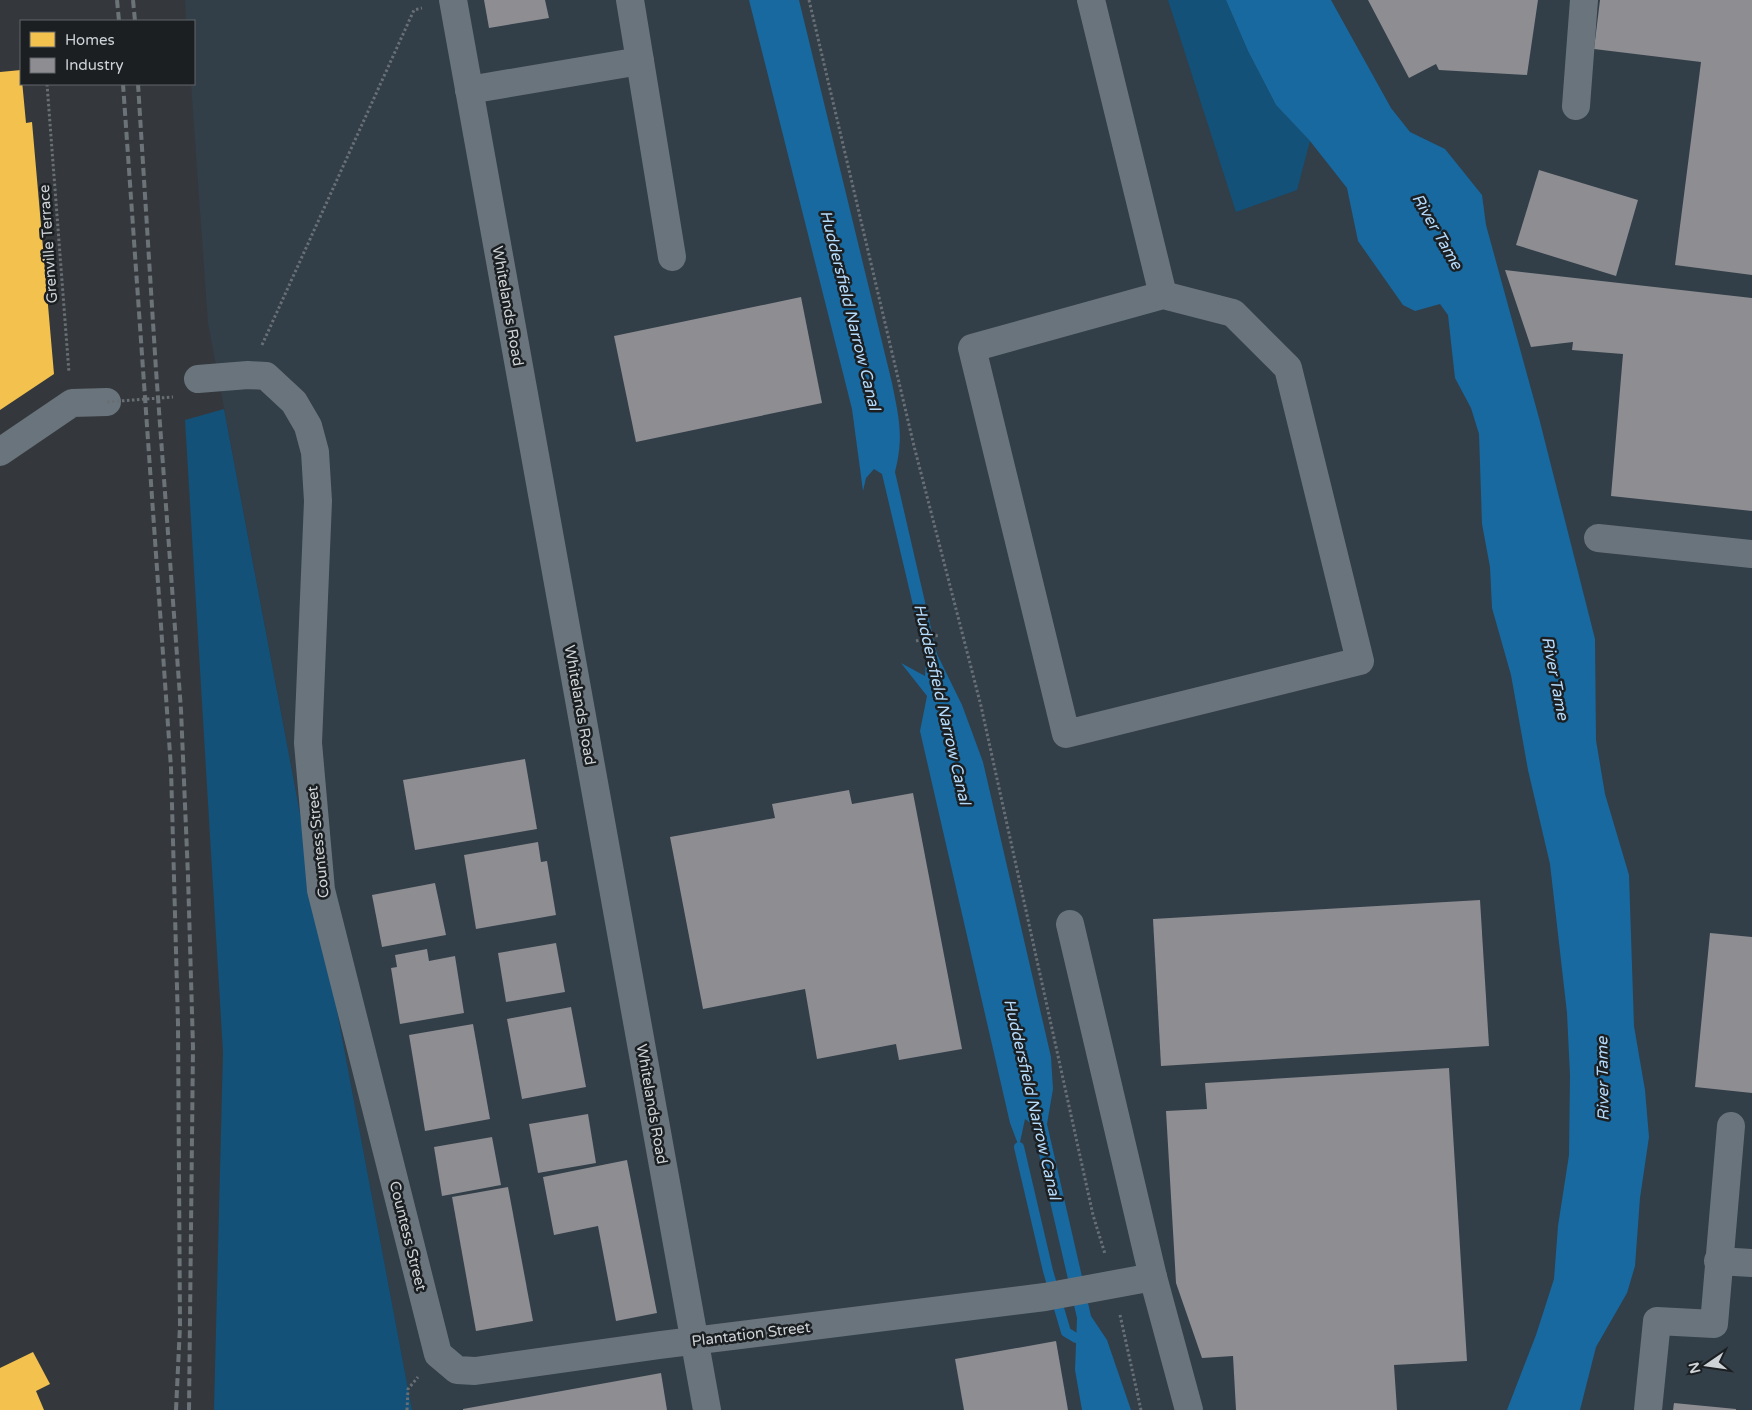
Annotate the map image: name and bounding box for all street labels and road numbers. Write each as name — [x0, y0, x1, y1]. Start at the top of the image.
street label: Grenville Terrace — [35, 184, 61, 304]
street label: Whitelands Road — [489, 245, 527, 367]
street label: Whitelands Road — [561, 644, 599, 766]
street label: Countess Street — [303, 785, 333, 899]
street label: Whitelands Road — [633, 1043, 671, 1165]
street label: Countess Street — [386, 1179, 430, 1293]
street label: Plantation Street — [691, 1318, 812, 1350]

